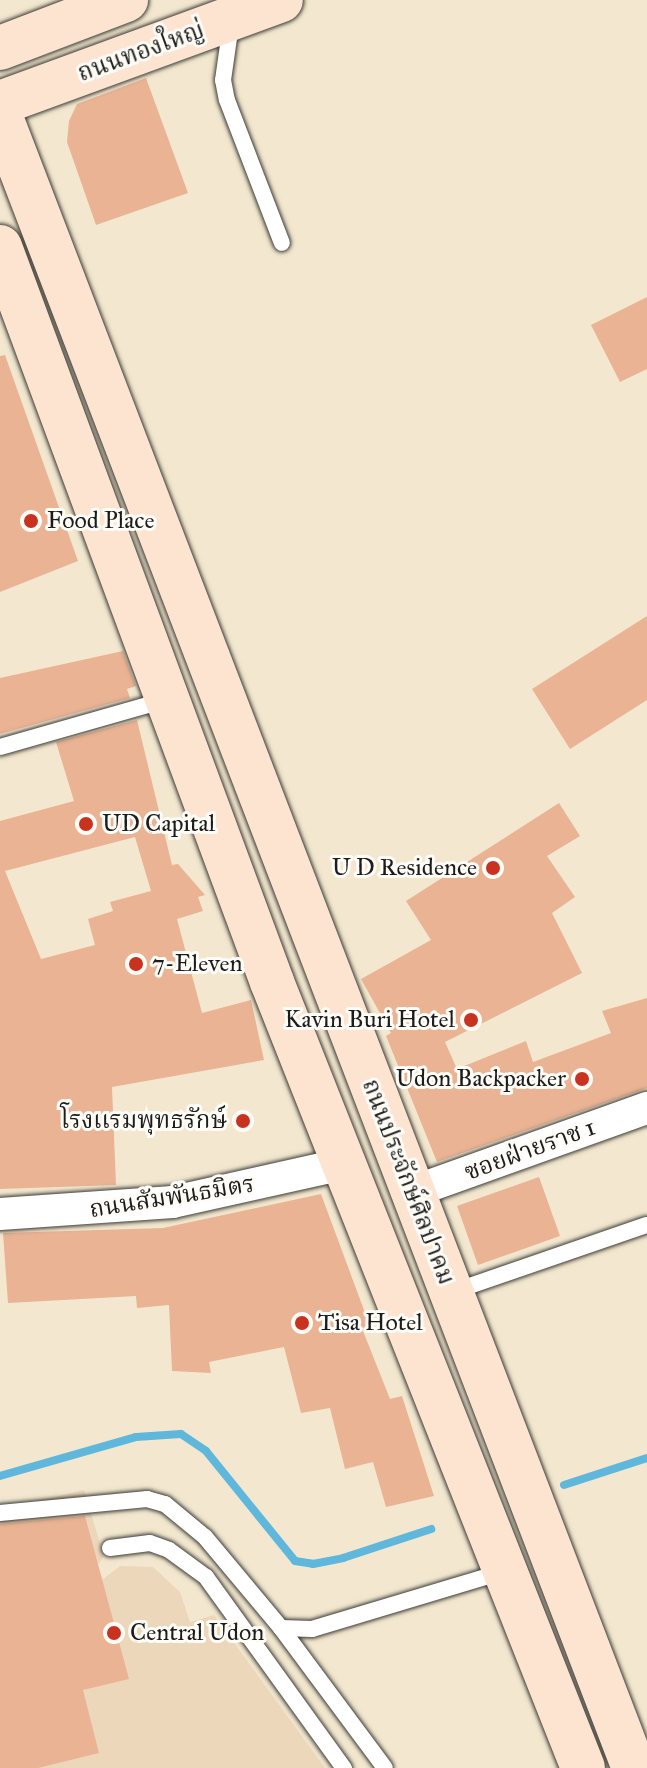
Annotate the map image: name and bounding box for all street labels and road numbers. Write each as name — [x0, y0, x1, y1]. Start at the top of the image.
street label: ถนนทองใหญ่ — [74, 16, 208, 88]
street label: ถนนประจักษ์ศิลปาคม — [356, 1075, 460, 1289]
street label: ซอยฝ่ายราช 1 — [461, 1113, 599, 1187]
street label: ถนนสัมพันธมิตร — [87, 1170, 257, 1224]

